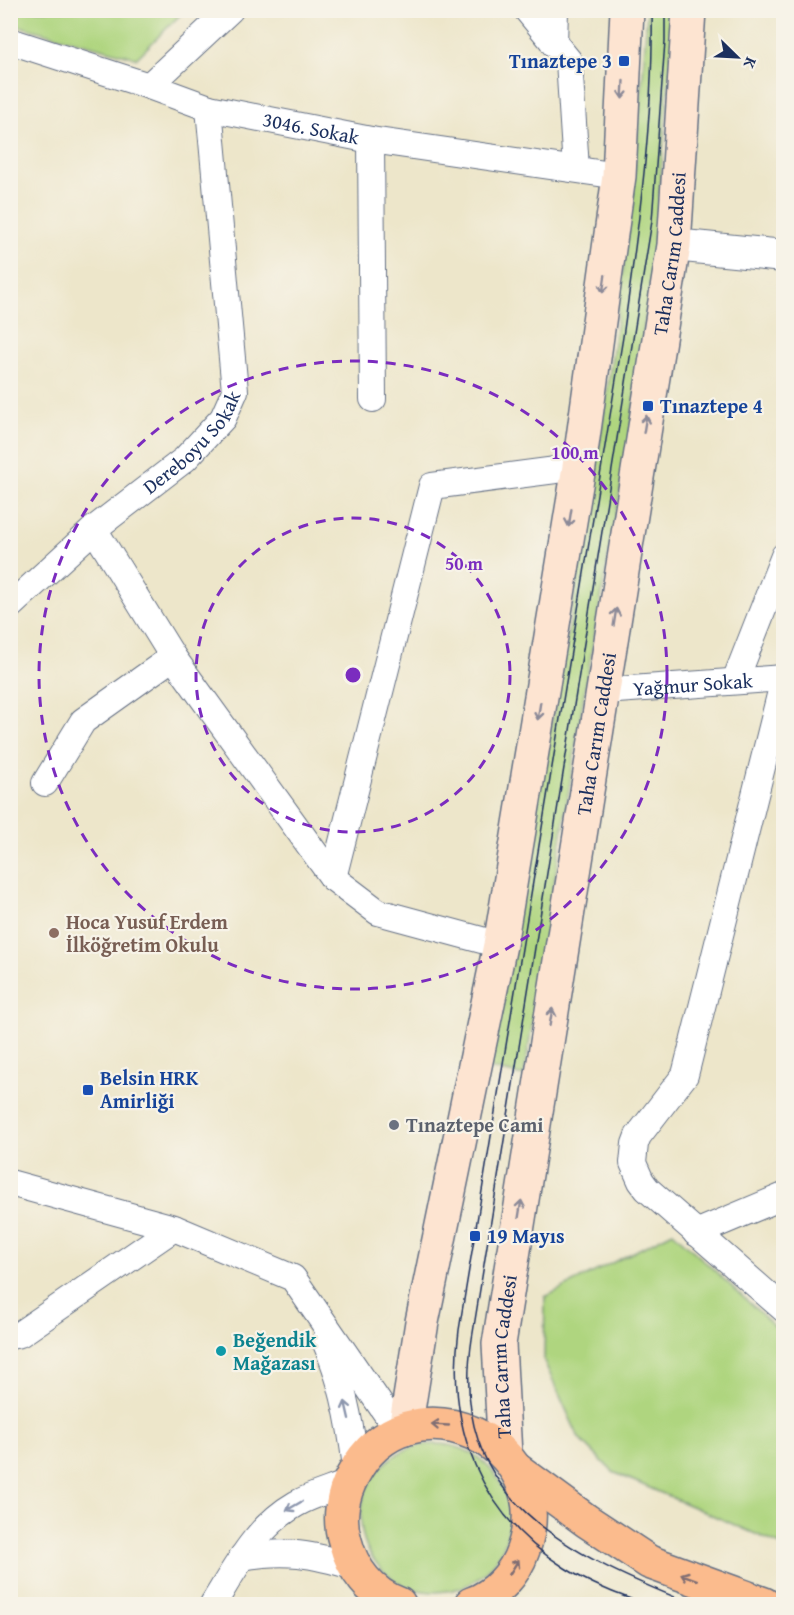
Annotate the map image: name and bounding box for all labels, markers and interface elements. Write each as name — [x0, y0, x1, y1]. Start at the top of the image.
north arrow — [707, 27, 767, 87]
place label: Tınaztepe 3 — [509, 46, 612, 75]
marker: Tınaztepe 3 — [617, 54, 631, 68]
text: K — [737, 54, 764, 73]
one-way arrow — [617, 79, 628, 99]
street label: 3046. Sokak — [260, 104, 363, 152]
street label: Taha Carım Caddesi — [645, 171, 693, 337]
one-way arrow — [599, 273, 610, 293]
street label: Dereboyu Sokak — [136, 385, 248, 501]
place label: Tınaztepe 4 — [660, 391, 763, 420]
marker: Tınaztepe 4 — [641, 399, 655, 413]
one-way arrow — [640, 415, 651, 435]
text: 100 m — [551, 439, 599, 466]
one-way arrow — [565, 508, 576, 528]
text: 50 m — [445, 550, 484, 577]
one-way arrow — [610, 608, 621, 627]
street label: Taha Carım Caddesi — [568, 650, 623, 817]
centre of rings — [343, 665, 363, 685]
street label: Yağmur Sokak — [632, 665, 754, 703]
one-way arrow — [533, 700, 544, 720]
place label: Hoca Yusuf Erdem İlköğretim Okulu — [66, 907, 228, 959]
marker: Hoca Yusuf Erdem İlköğretim Okulu — [47, 926, 61, 940]
one-way arrow — [546, 1008, 557, 1027]
place label: Belsin HRK Amirliği — [100, 1063, 199, 1115]
marker: Belsin HRK Amirliği — [81, 1083, 95, 1097]
place label: Tınaztepe Cami — [406, 1110, 544, 1139]
marker: Tınaztepe Cami — [387, 1118, 401, 1132]
one-way arrow — [515, 1200, 526, 1220]
place label: 19 Mayıs — [487, 1221, 565, 1250]
marker: 19 Mayıs — [468, 1229, 482, 1243]
street label: Taha Carım Caddesi — [484, 1272, 524, 1439]
place label: Beğendik Mağazası — [233, 1325, 317, 1377]
marker: Beğendik Mağazası — [214, 1344, 228, 1358]
one-way arrow — [340, 1401, 352, 1420]
one-way arrow — [430, 1419, 450, 1430]
one-way arrow — [286, 1500, 303, 1512]
one-way arrow — [509, 1559, 521, 1576]
one-way arrow — [680, 1570, 699, 1581]

